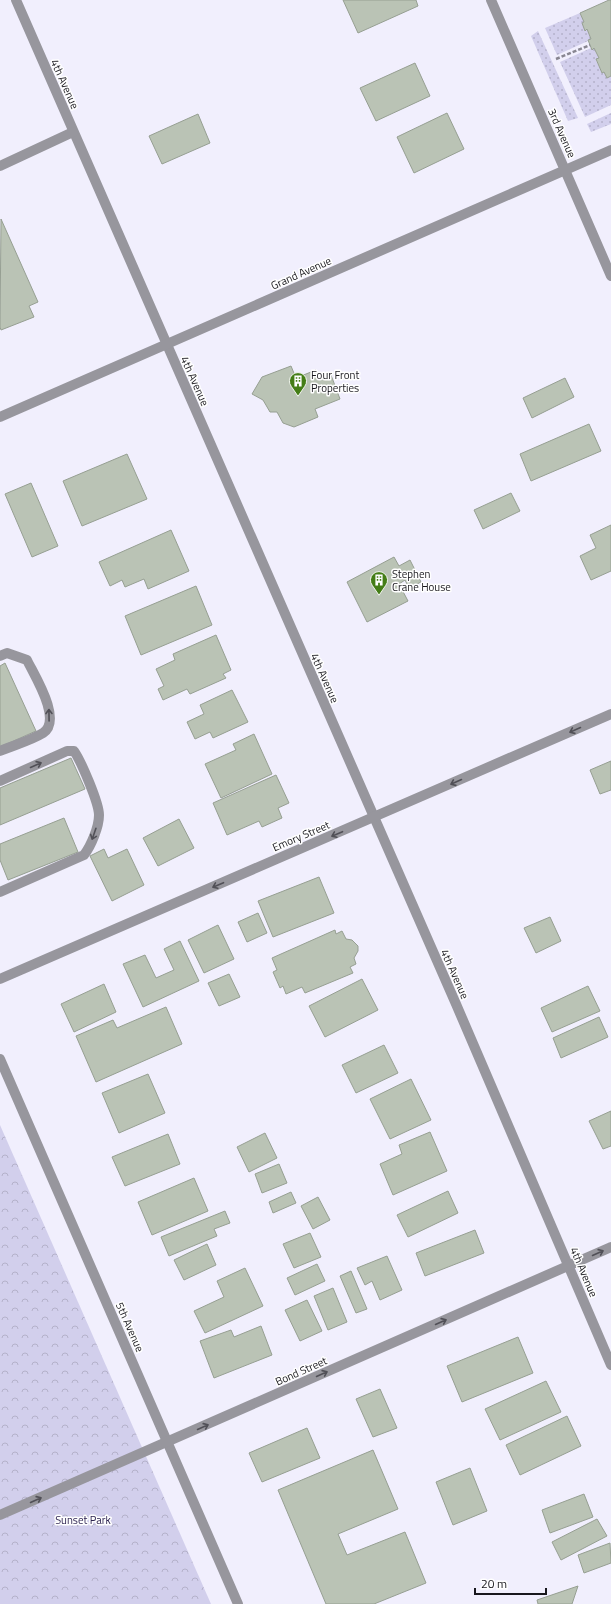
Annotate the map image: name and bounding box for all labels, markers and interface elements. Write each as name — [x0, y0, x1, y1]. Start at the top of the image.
street label: 4th Avenue — [47, 57, 83, 112]
street label: 3rd Avenue — [544, 106, 580, 161]
street label: Grand Avenue — [268, 252, 334, 293]
street label: 4th Avenue — [177, 354, 213, 409]
place label: Four Front Properties — [311, 367, 359, 396]
building icon: Four Front Properties — [288, 371, 308, 396]
place label: Stephen Crane House — [392, 566, 451, 595]
building icon: Stephen Crane House — [369, 570, 389, 595]
street label: 4th Avenue — [307, 651, 343, 706]
one-way arrow — [45, 709, 53, 722]
one-way arrow — [570, 727, 582, 734]
one-way arrow — [29, 761, 41, 768]
one-way arrow — [451, 779, 463, 786]
street label: Emory Street — [270, 817, 332, 855]
one-way arrow — [90, 827, 97, 840]
one-way arrow — [331, 831, 343, 838]
one-way arrow — [212, 882, 224, 889]
street label: 4th Avenue — [437, 947, 473, 1002]
street label: 4th Avenue — [566, 1245, 602, 1300]
one-way arrow — [592, 1248, 604, 1256]
street label: 5th Avenue — [112, 1300, 148, 1355]
one-way arrow — [434, 1318, 446, 1325]
street label: Bond Street — [273, 1352, 330, 1390]
one-way arrow — [315, 1370, 327, 1378]
one-way arrow — [197, 1423, 209, 1430]
one-way arrow — [29, 1496, 41, 1503]
park label: Sunset Park — [55, 1512, 112, 1528]
scale bar — [475, 1570, 546, 1596]
text: 20 m — [481, 1574, 507, 1593]

